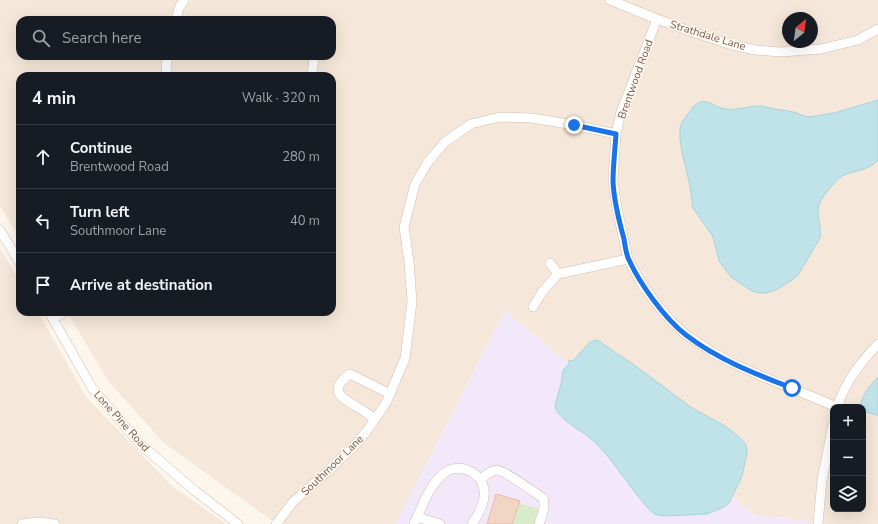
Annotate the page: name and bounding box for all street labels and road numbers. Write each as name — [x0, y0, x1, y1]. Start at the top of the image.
street label: Strathdale Lane — [668, 17, 748, 54]
street label: Brentwood Road — [614, 37, 657, 121]
street label: Lone Pine Road — [90, 388, 153, 455]
street label: Southmoor Lane — [298, 432, 367, 499]

